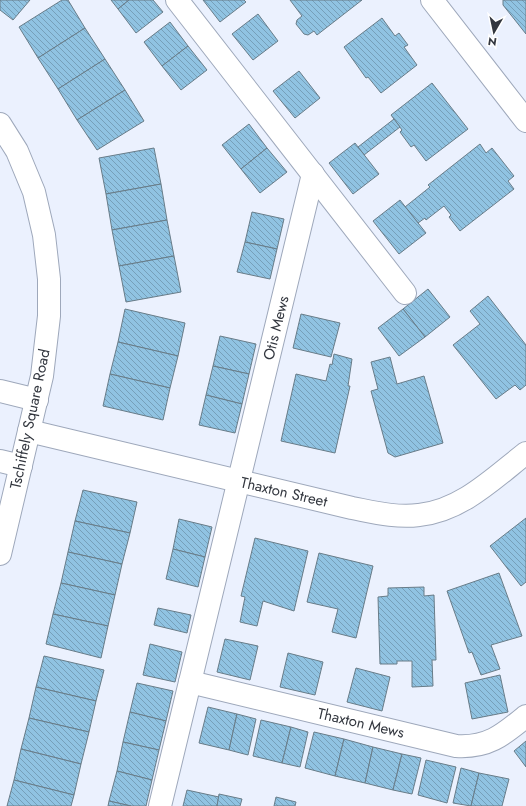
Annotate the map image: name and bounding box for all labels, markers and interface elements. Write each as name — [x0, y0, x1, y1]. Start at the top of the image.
north arrow — [474, 12, 514, 52]
text: N — [487, 33, 498, 50]
street label: Otis Mews — [257, 293, 295, 363]
street label: Tschiffely Square Road — [4, 347, 56, 491]
street label: Thaxton Street — [238, 471, 330, 513]
street label: Thaxton Mews — [315, 702, 407, 744]

